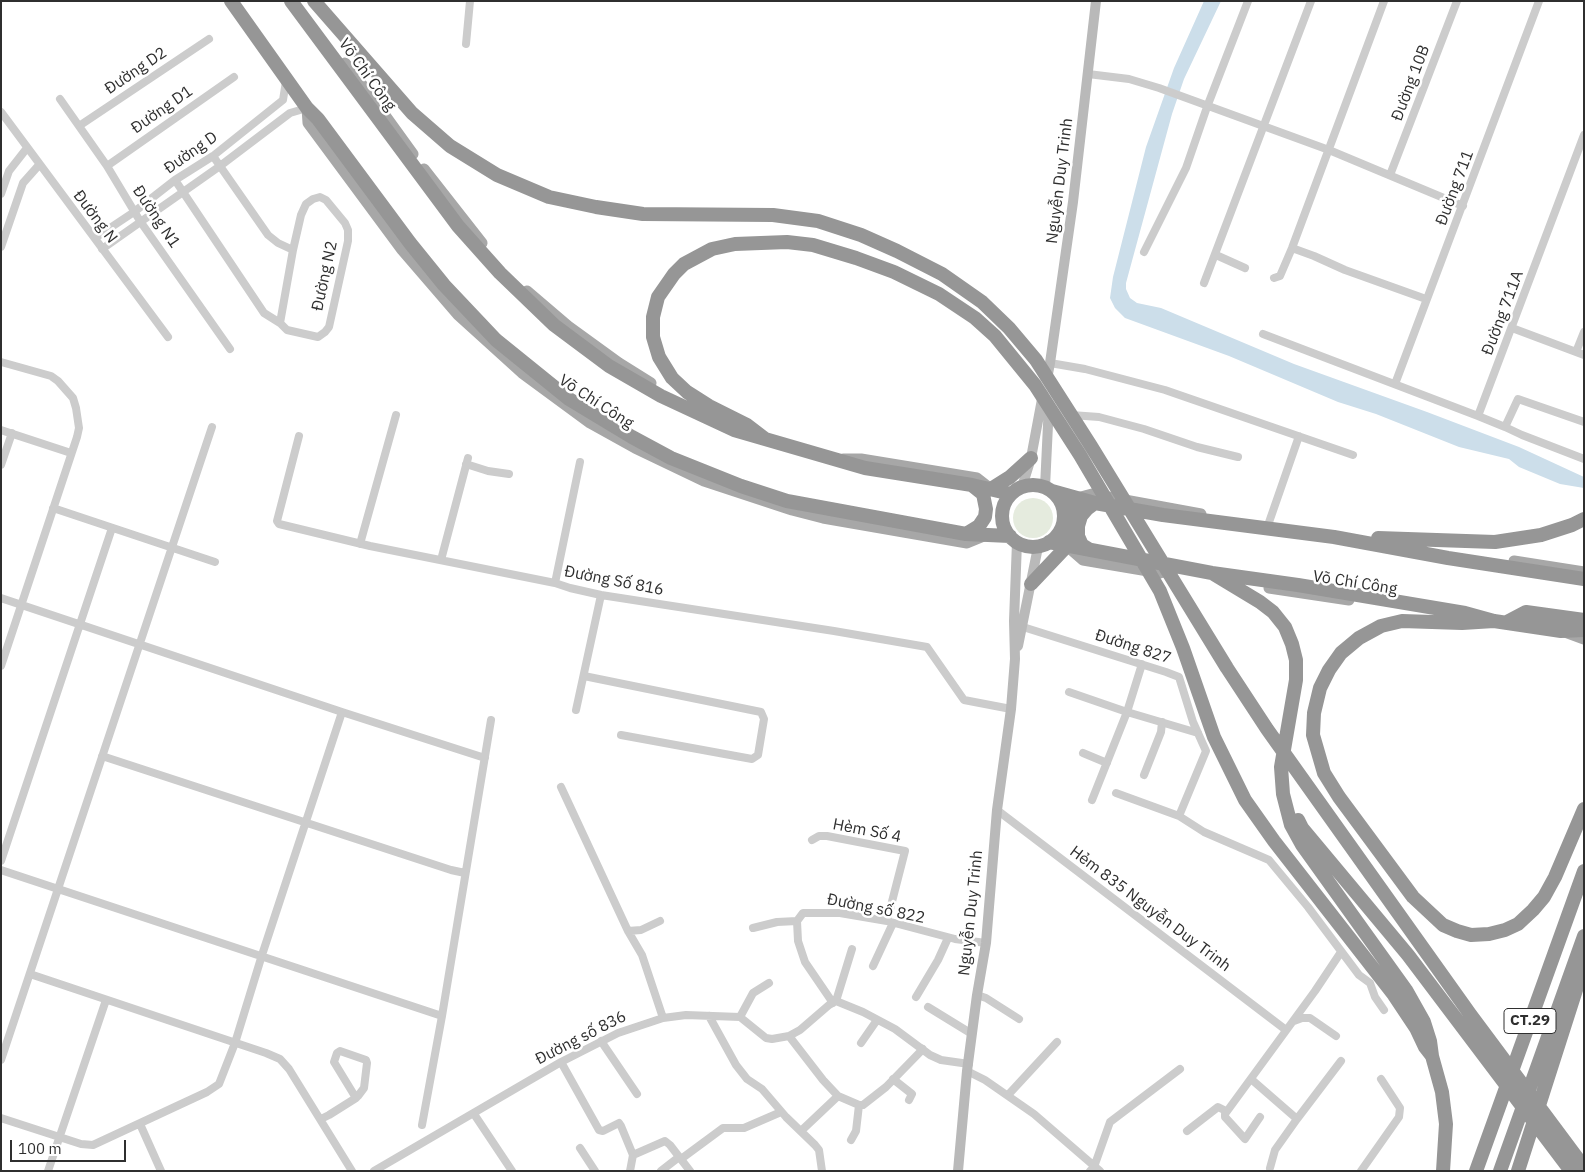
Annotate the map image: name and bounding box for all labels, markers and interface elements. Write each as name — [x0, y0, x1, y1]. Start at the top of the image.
street label: Võ Chí Công — [334, 35, 400, 115]
street label: Đường 10B — [1388, 42, 1434, 124]
street label: Đường D2 — [101, 43, 171, 99]
street label: Đường D1 — [128, 82, 196, 138]
street label: Nguyễn Duy Trinh — [1043, 117, 1077, 245]
street label: Đường D — [161, 128, 221, 178]
street label: Đường 711 — [1432, 148, 1478, 228]
street label: Đường N1 — [128, 182, 184, 252]
street label: Đường N — [69, 187, 121, 247]
street label: Đường N2 — [308, 239, 342, 313]
street label: Đường 711A — [1478, 268, 1528, 358]
street label: Võ Chí Công — [555, 371, 637, 433]
street label: Đường Số 816 — [563, 562, 665, 600]
street label: Võ Chí Công — [1311, 567, 1399, 599]
street label: Đường 827 — [1092, 626, 1174, 668]
street label: Hèm Số 4 — [831, 815, 903, 847]
street label: Hẻm 835 Nguyễn Duy Trinh — [1066, 842, 1234, 976]
street label: Nguyễn Duy Trinh — [955, 849, 987, 977]
street label: Đường số 822 — [825, 890, 927, 928]
street label: Đường số 836 — [532, 1007, 630, 1069]
road number: CT.29 — [1504, 1008, 1556, 1034]
scale bar — [12, 1130, 129, 1162]
text: 100 m — [18, 1139, 62, 1158]

